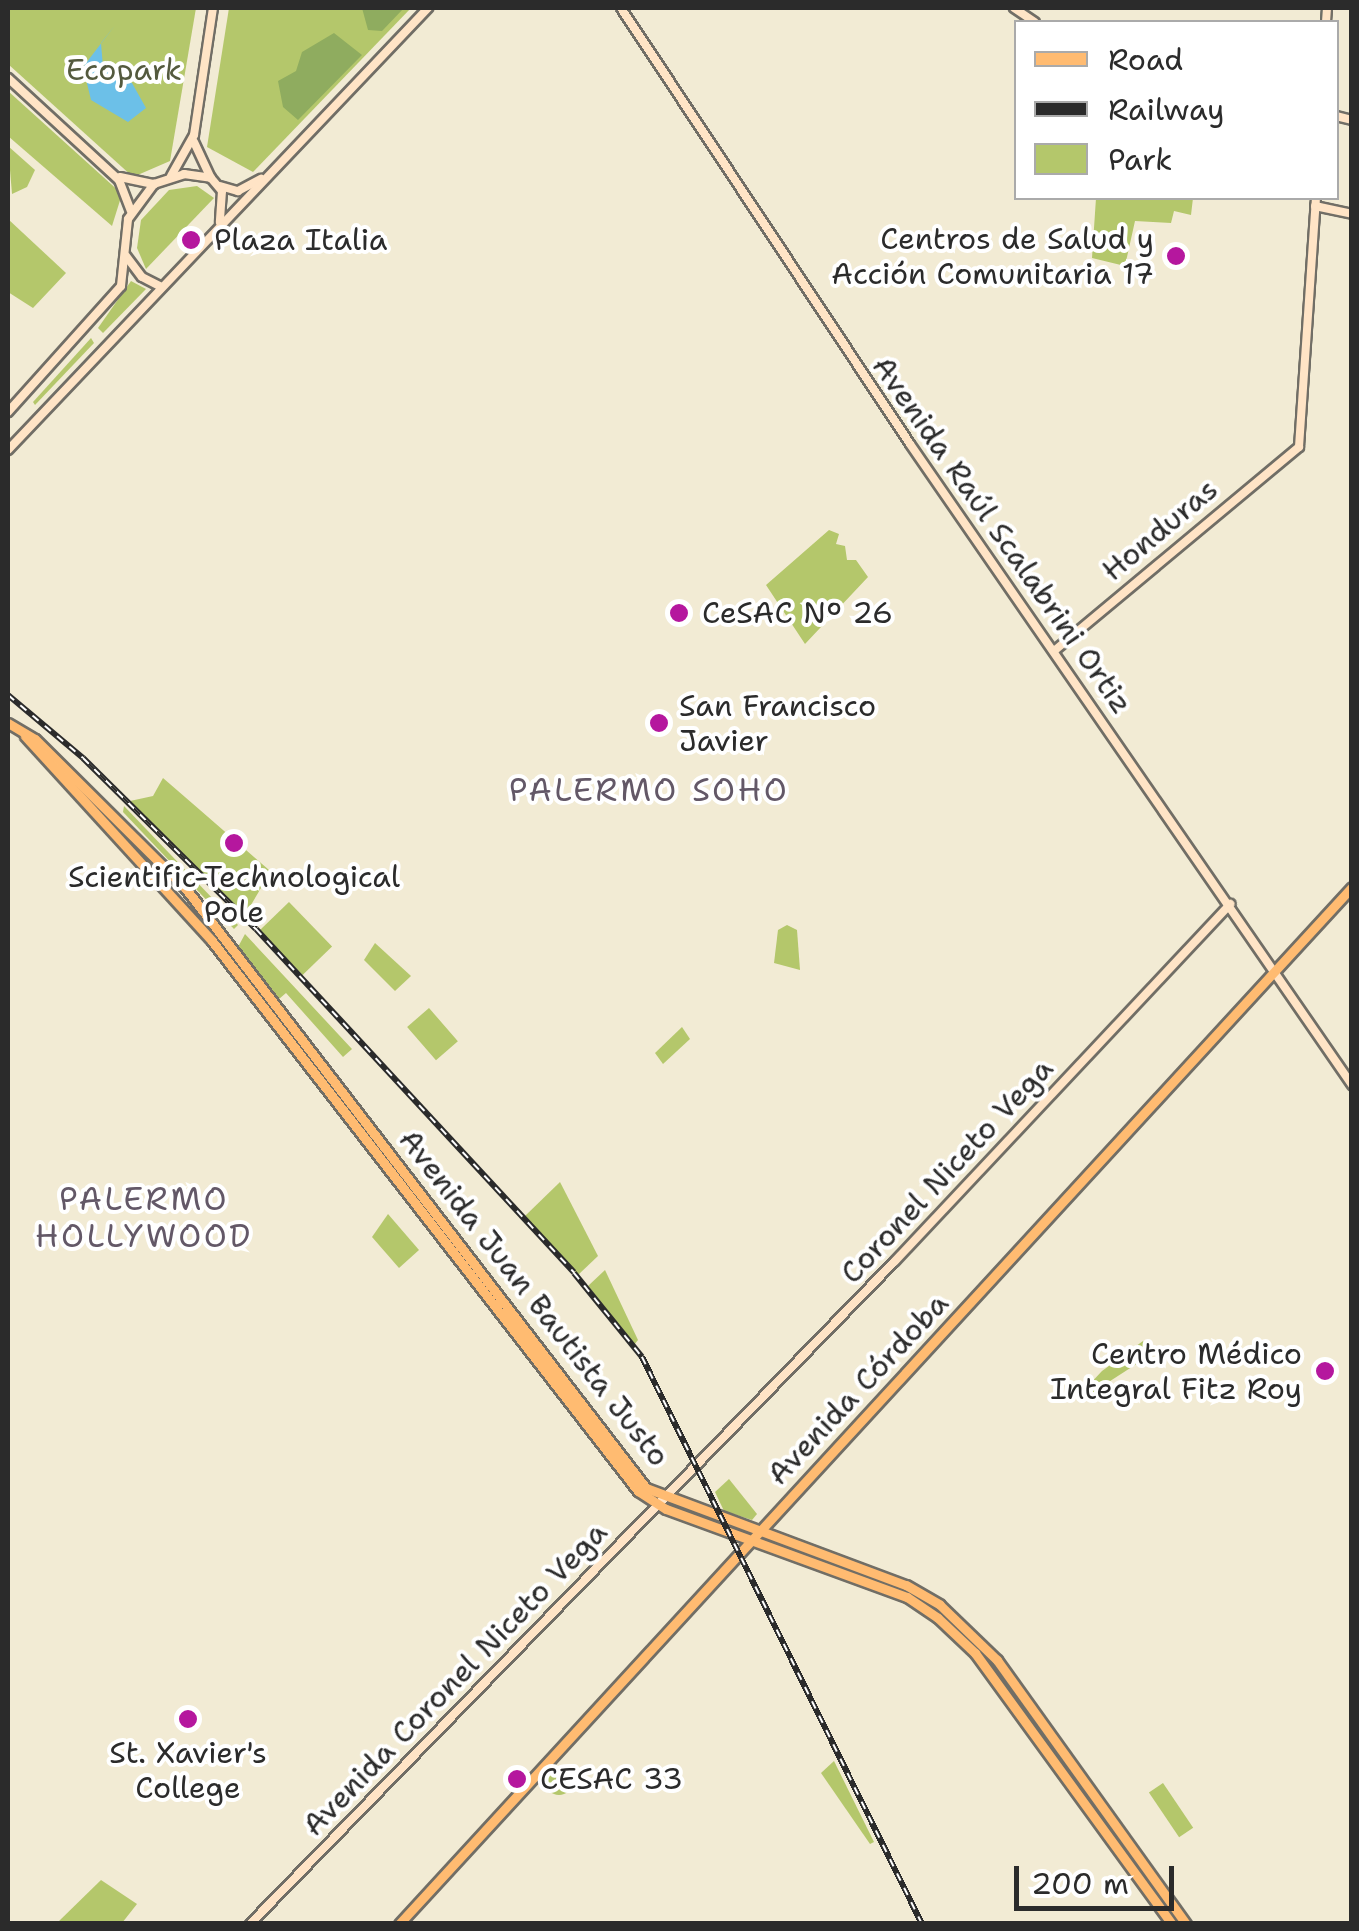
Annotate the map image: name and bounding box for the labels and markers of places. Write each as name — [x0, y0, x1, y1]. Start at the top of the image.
place label: Centros de Salud y Acción Comunitaria 17 — [831, 221, 1154, 292]
place label: Plaza Italia — [214, 222, 387, 258]
marker: Plaza Italia — [178, 227, 204, 253]
marker: Centros de Salud y Acción Comunitaria 17 — [1163, 243, 1189, 269]
place label: CeSAC Nº 26 — [702, 595, 893, 631]
marker: CeSAC Nº 26 — [666, 600, 692, 626]
place label: San Francisco Javier — [679, 688, 876, 758]
marker: San Francisco Javier — [648, 712, 670, 734]
marker: Scientific-Technological Pole — [223, 832, 245, 854]
place label: Scientific-Technological Pole — [68, 859, 400, 930]
place label: Centro Médico Integral Fitz Roy — [1050, 1336, 1302, 1406]
marker: Centro Médico Integral Fitz Roy — [1312, 1358, 1338, 1384]
marker: St. Xavier's College — [177, 1708, 199, 1730]
place label: St. Xavier's College — [109, 1735, 267, 1806]
place label: CESAC 33 — [540, 1761, 683, 1797]
marker: CESAC 33 — [504, 1766, 530, 1792]

